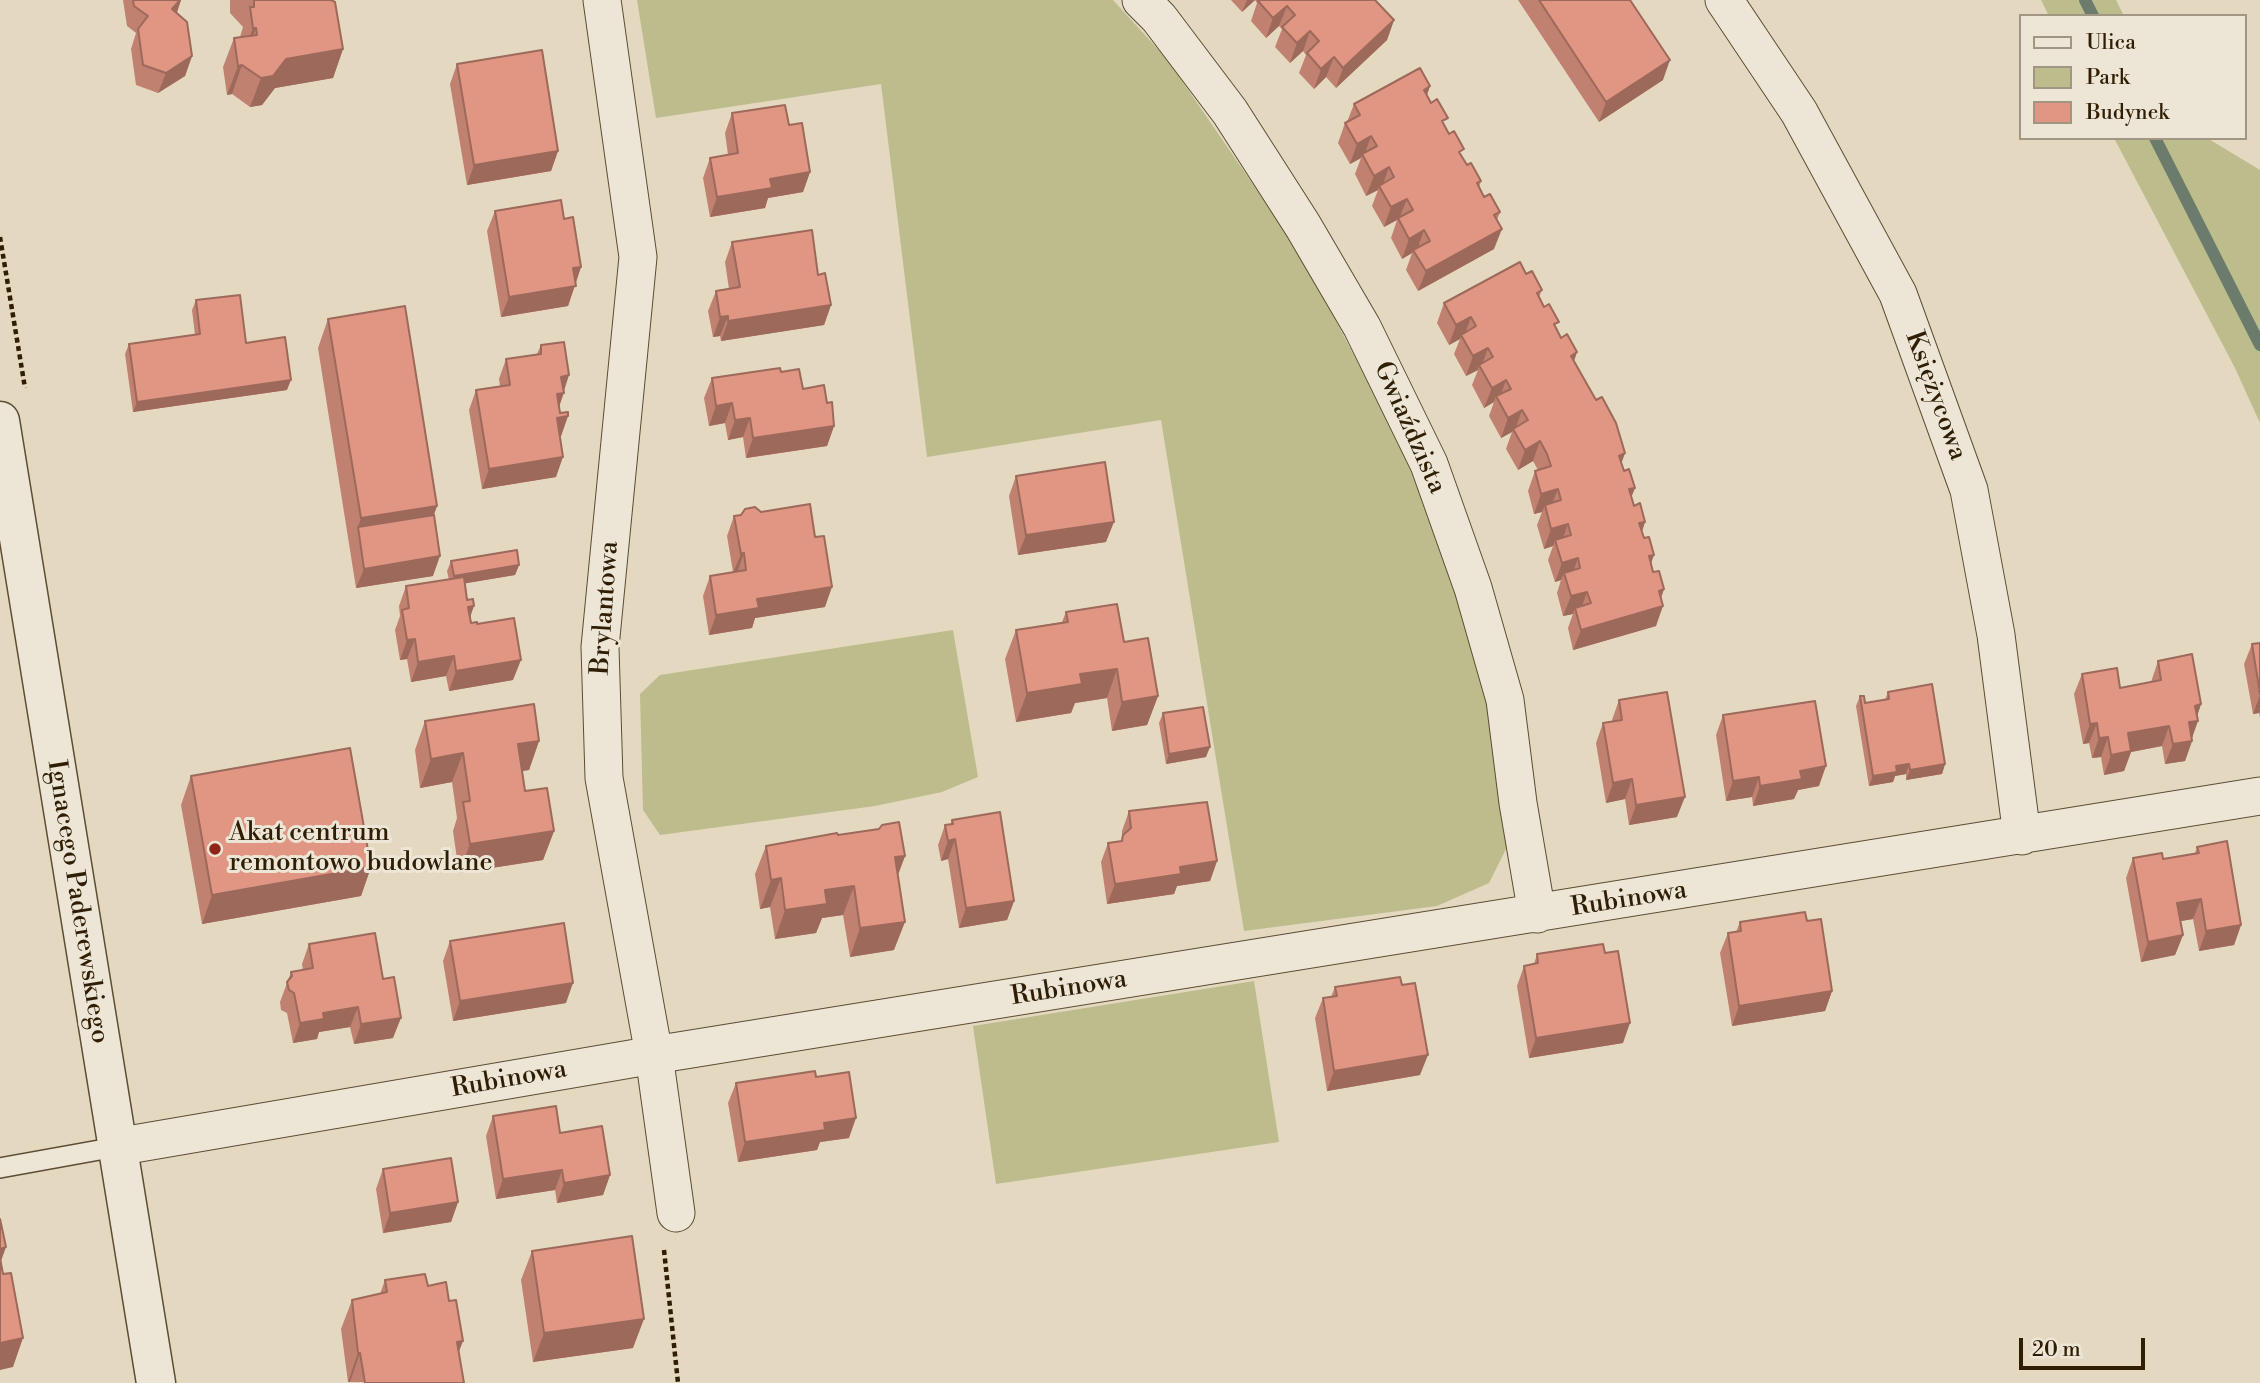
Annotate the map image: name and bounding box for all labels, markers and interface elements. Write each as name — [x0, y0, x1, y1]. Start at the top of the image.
legend — [2018, 14, 2246, 140]
text: Ulica — [2086, 30, 2136, 56]
text: Park — [2086, 65, 2130, 91]
text: Budynek — [2086, 100, 2169, 126]
street label: Księżycowa — [1897, 327, 1973, 465]
street label: Gwiaździsta — [1366, 357, 1452, 499]
street label: Brylantowa — [586, 540, 626, 676]
street label: Ignacego Paderewskiego — [39, 758, 115, 1046]
place label: Akat centrum remontowo budowlane — [229, 818, 493, 880]
marker: Akat centrum remontowo budowlane — [207, 841, 223, 857]
street label: Rubinowa — [1569, 875, 1689, 925]
street label: Rubinowa — [1009, 964, 1129, 1014]
street label: Rubinowa — [449, 1054, 569, 1106]
scale bar — [2022, 1324, 2148, 1368]
text: 20 m — [2032, 1337, 2081, 1363]

